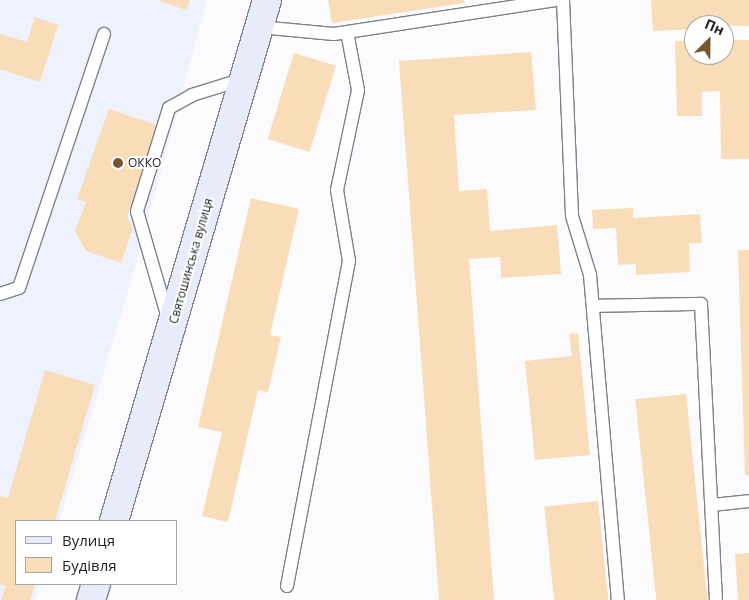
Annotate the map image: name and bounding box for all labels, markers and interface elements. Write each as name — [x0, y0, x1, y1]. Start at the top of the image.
text: Пн — [702, 14, 727, 39]
north arrow — [684, 15, 734, 65]
place label: ОККО — [128, 156, 161, 170]
marker: ОККО — [112, 157, 124, 169]
street label: Святошинська вулиця — [166, 196, 216, 326]
legend — [15, 520, 178, 585]
text: Вулиця — [62, 530, 115, 550]
text: Будівля — [62, 555, 117, 575]

